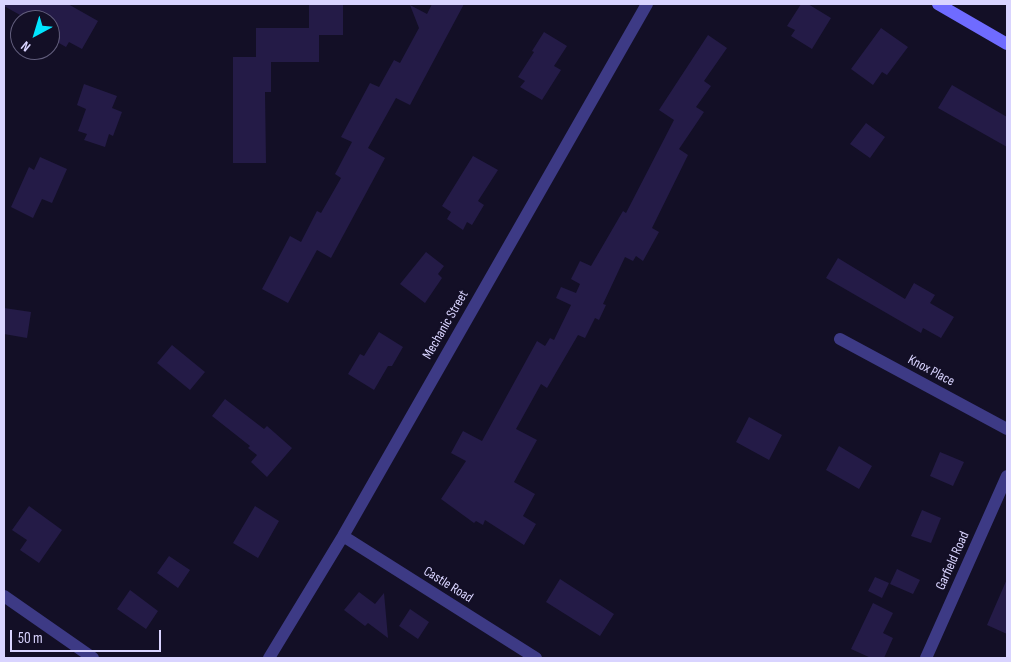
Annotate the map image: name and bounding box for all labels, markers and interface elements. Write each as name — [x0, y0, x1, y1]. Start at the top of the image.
north arrow — [10, 10, 60, 60]
text: N — [18, 37, 34, 55]
street label: Mechanic Street — [420, 288, 472, 362]
street label: Knox Place — [905, 352, 957, 390]
street label: Garfield Road — [933, 529, 973, 593]
street label: Castle Road — [420, 563, 476, 607]
scale bar — [12, 620, 164, 652]
text: 50 m — [18, 629, 43, 648]

